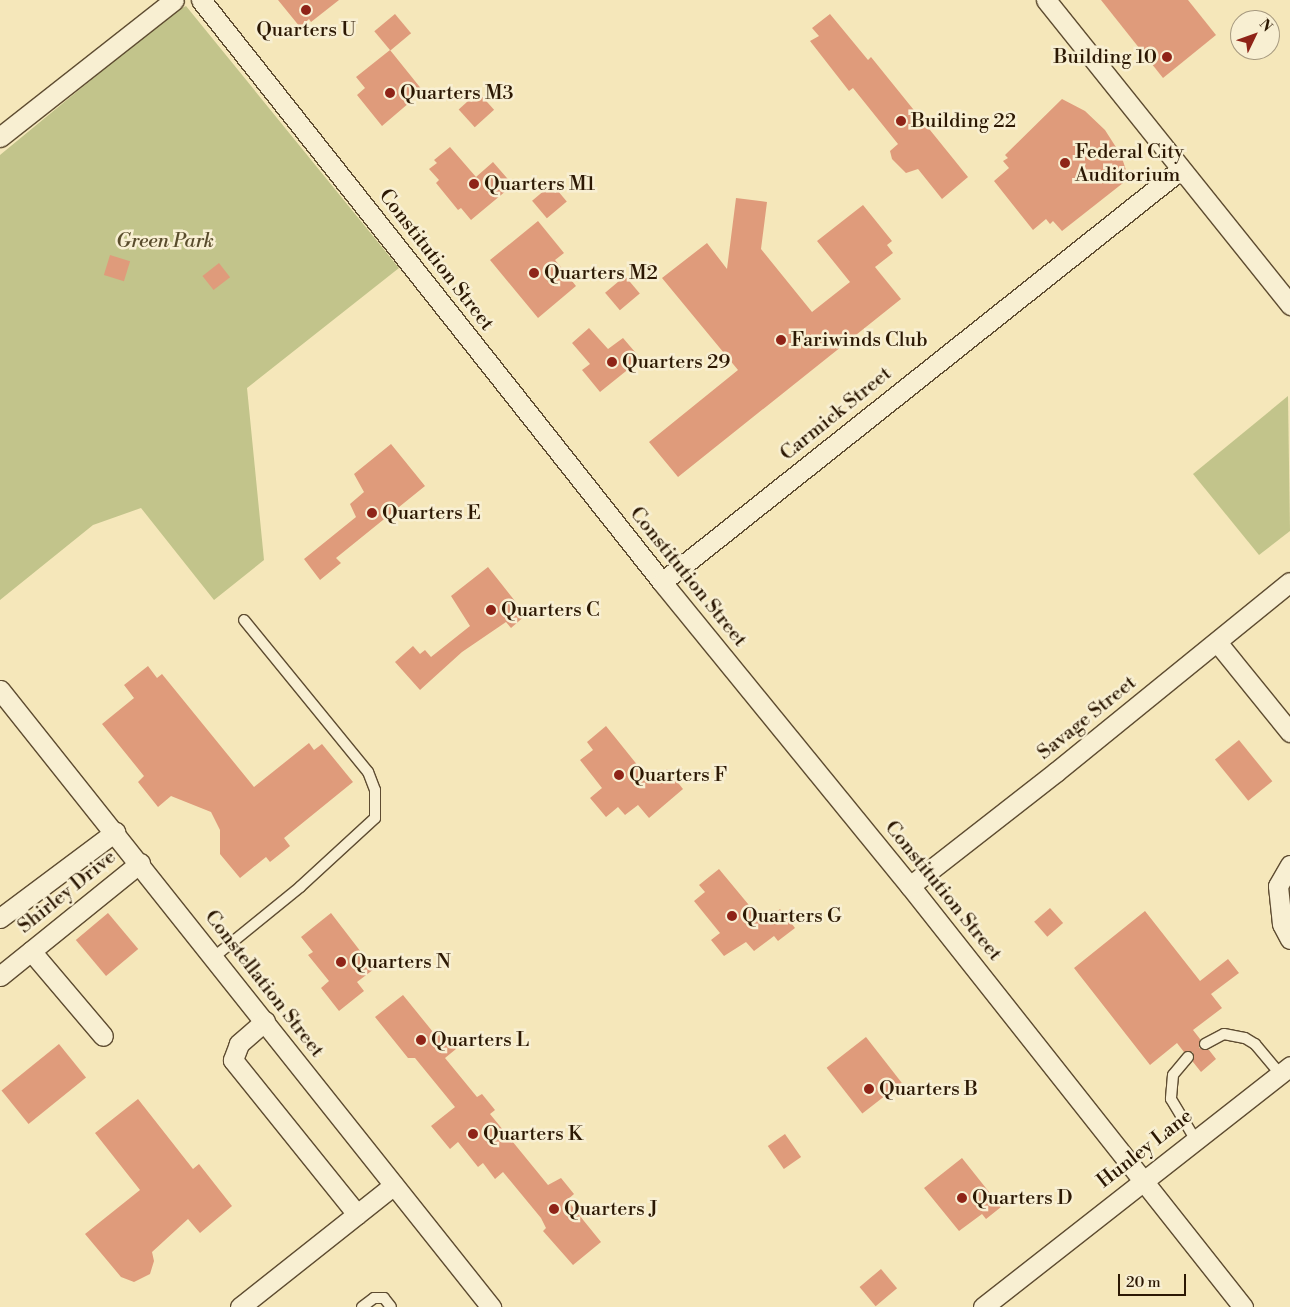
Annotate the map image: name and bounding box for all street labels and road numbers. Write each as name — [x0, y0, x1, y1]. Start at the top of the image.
street label: Constitution Street — [373, 184, 499, 336]
street label: Carmick Street — [776, 362, 896, 466]
street label: Constitution Street — [624, 502, 752, 652]
street label: Savage Street — [1033, 671, 1141, 765]
street label: Constitution Street — [879, 816, 1007, 966]
street label: Shirley Drive — [13, 845, 121, 939]
street label: Constellation Street — [199, 906, 329, 1062]
street label: Hunley Lane — [1092, 1104, 1198, 1194]

